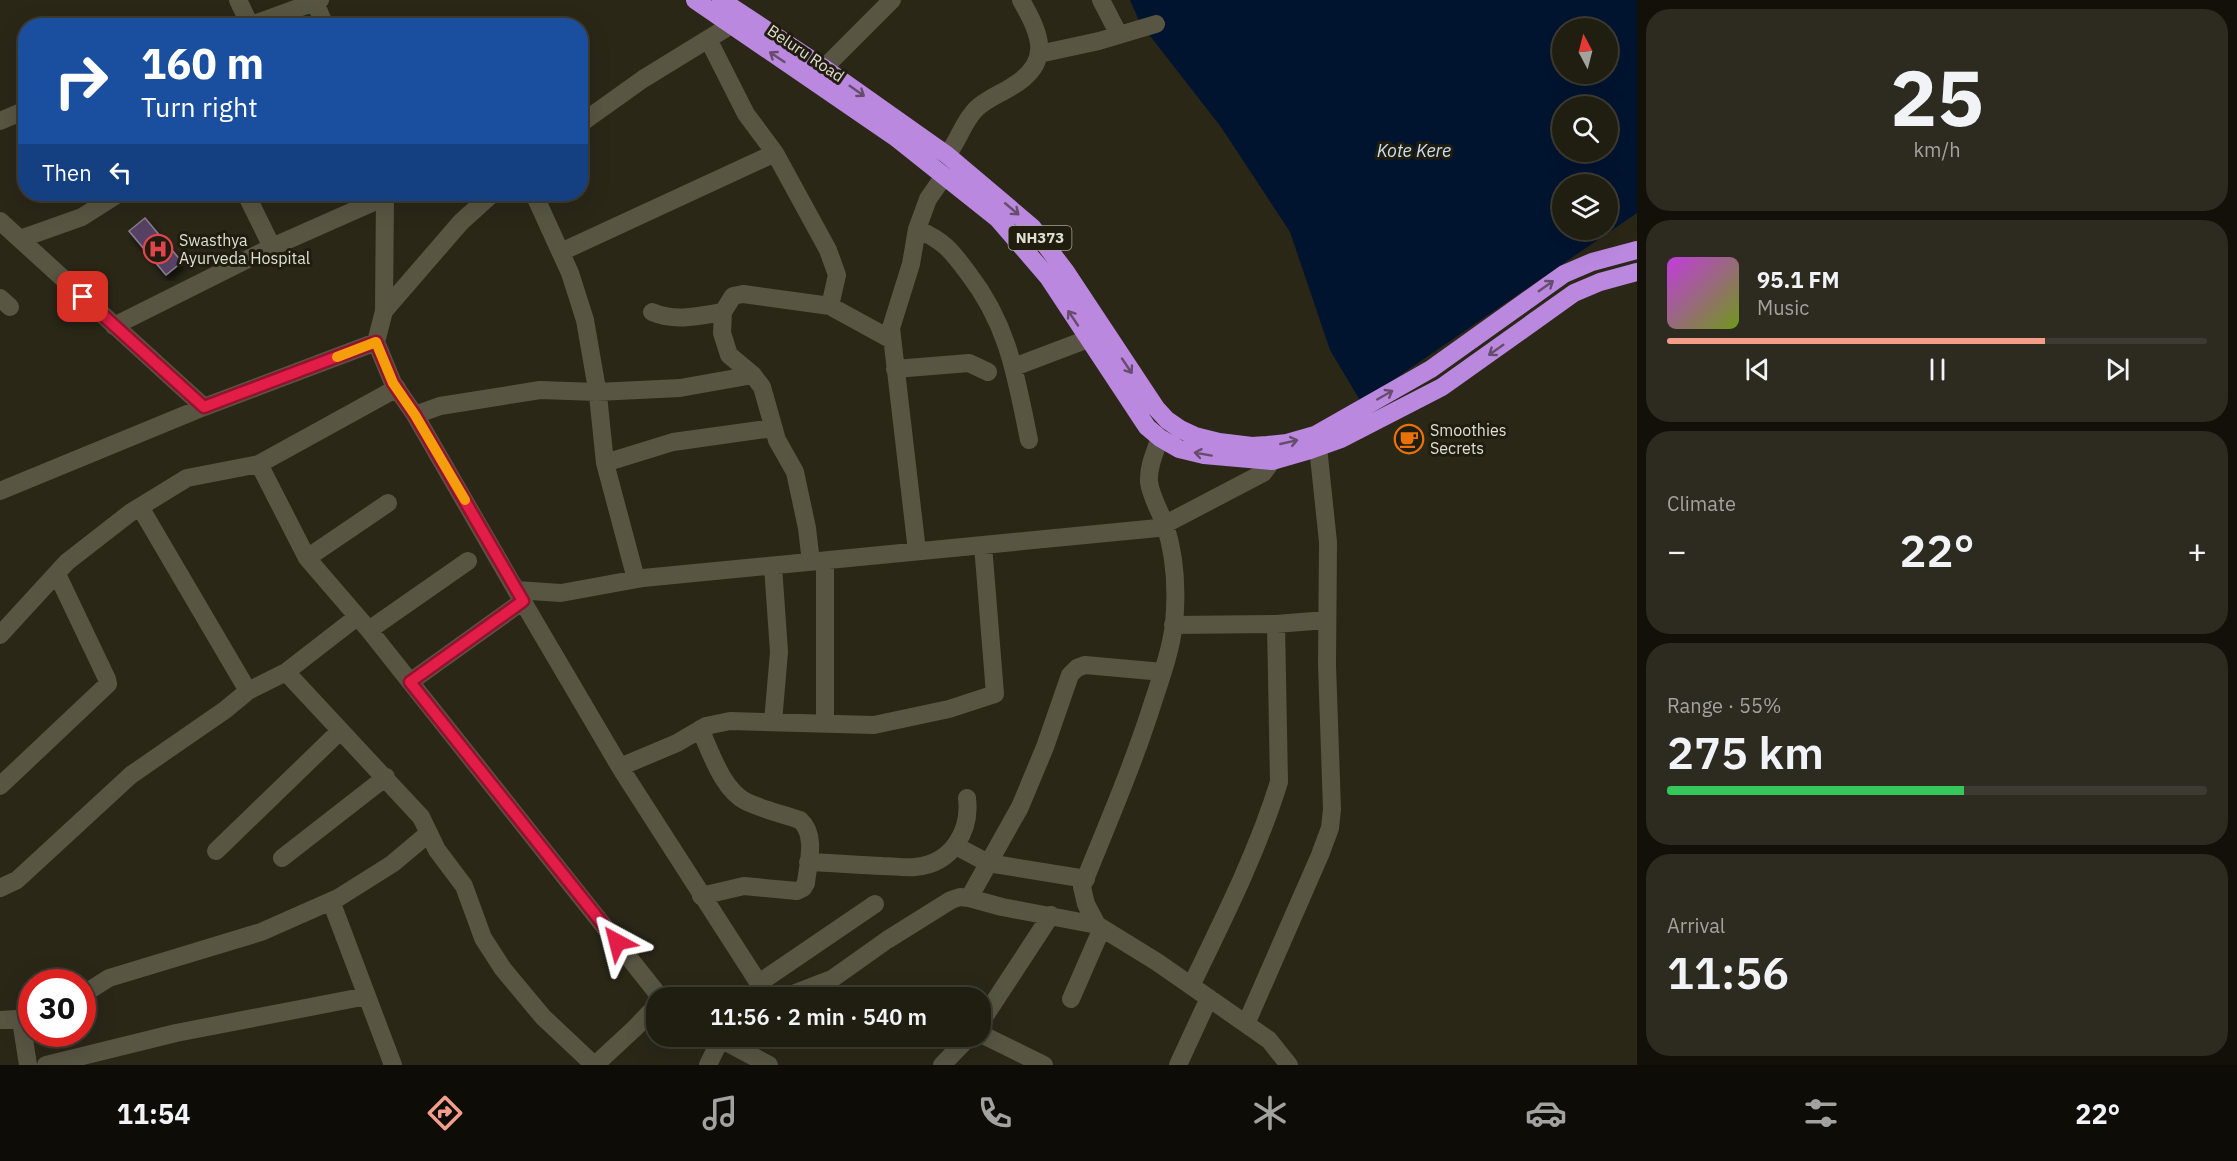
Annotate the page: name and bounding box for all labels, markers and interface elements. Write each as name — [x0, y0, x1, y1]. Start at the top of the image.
north arrow — [1552, 18, 1618, 84]
map controls — [1552, 18, 1618, 240]
street label: Beluru Road — [764, 20, 848, 86]
text: 160 m — [141, 36, 264, 91]
icon: right — [42, 42, 120, 120]
text: 25 — [1890, 46, 1984, 147]
one-way arrow — [770, 51, 786, 63]
one-way arrow — [848, 85, 864, 97]
text: Turn right — [141, 89, 258, 124]
button: search — [1552, 96, 1618, 162]
text: km/h — [1913, 136, 1961, 163]
water label: Kote Kere — [1377, 139, 1451, 162]
icon: left — [104, 156, 137, 189]
text: Then — [42, 158, 92, 187]
button: layers — [1552, 174, 1618, 240]
one-way arrow — [1004, 202, 1019, 216]
road number: NH373 — [1008, 226, 1072, 250]
place label: Swasthya Ayurveda Hospital — [179, 230, 310, 268]
hospital icon: Swasthya Ayurveda Hospital — [142, 233, 174, 265]
text: 95.1 FM — [1757, 265, 1840, 294]
pin — [57, 271, 108, 322]
icon: arrive — [66, 280, 99, 313]
one-way arrow — [1538, 280, 1554, 293]
text: Music — [1757, 294, 1809, 321]
one-way arrow — [1067, 310, 1079, 327]
one-way arrow — [1488, 344, 1505, 356]
icon: previous — [1741, 353, 1774, 386]
icon: pause — [1921, 353, 1954, 386]
icon: next — [2101, 353, 2134, 386]
one-way arrow — [1121, 357, 1133, 373]
one-way arrow — [1375, 389, 1393, 400]
place label: Smoothies Secrets — [1430, 420, 1506, 458]
cafe icon: Smoothies Secrets — [1393, 423, 1425, 455]
one-way arrow — [1279, 435, 1298, 447]
one-way arrow — [1194, 448, 1213, 459]
text: Climate — [1667, 490, 1736, 517]
text: 22° — [1899, 521, 1975, 579]
text: − — [1667, 529, 1687, 572]
text: + — [2187, 529, 2207, 572]
text: Range · 55% — [1667, 692, 1782, 719]
text: 275 km — [1667, 723, 1824, 781]
position arrow — [585, 910, 649, 974]
text: Arrival — [1667, 912, 1725, 939]
text: 11:56 — [1667, 943, 1789, 1001]
speed limit sign: 30 — [18, 969, 96, 1047]
text: 11:56 · 2 min · 540 m — [710, 1002, 927, 1031]
icon: directions — [424, 1092, 466, 1134]
icon: music — [699, 1092, 741, 1134]
icon: phone — [974, 1092, 1016, 1134]
icon: climate — [1249, 1092, 1291, 1134]
icon: car — [1525, 1092, 1567, 1134]
icon: filters — [1800, 1092, 1842, 1134]
text: 11:54 — [117, 1096, 190, 1131]
text: 22° — [2075, 1096, 2120, 1131]

